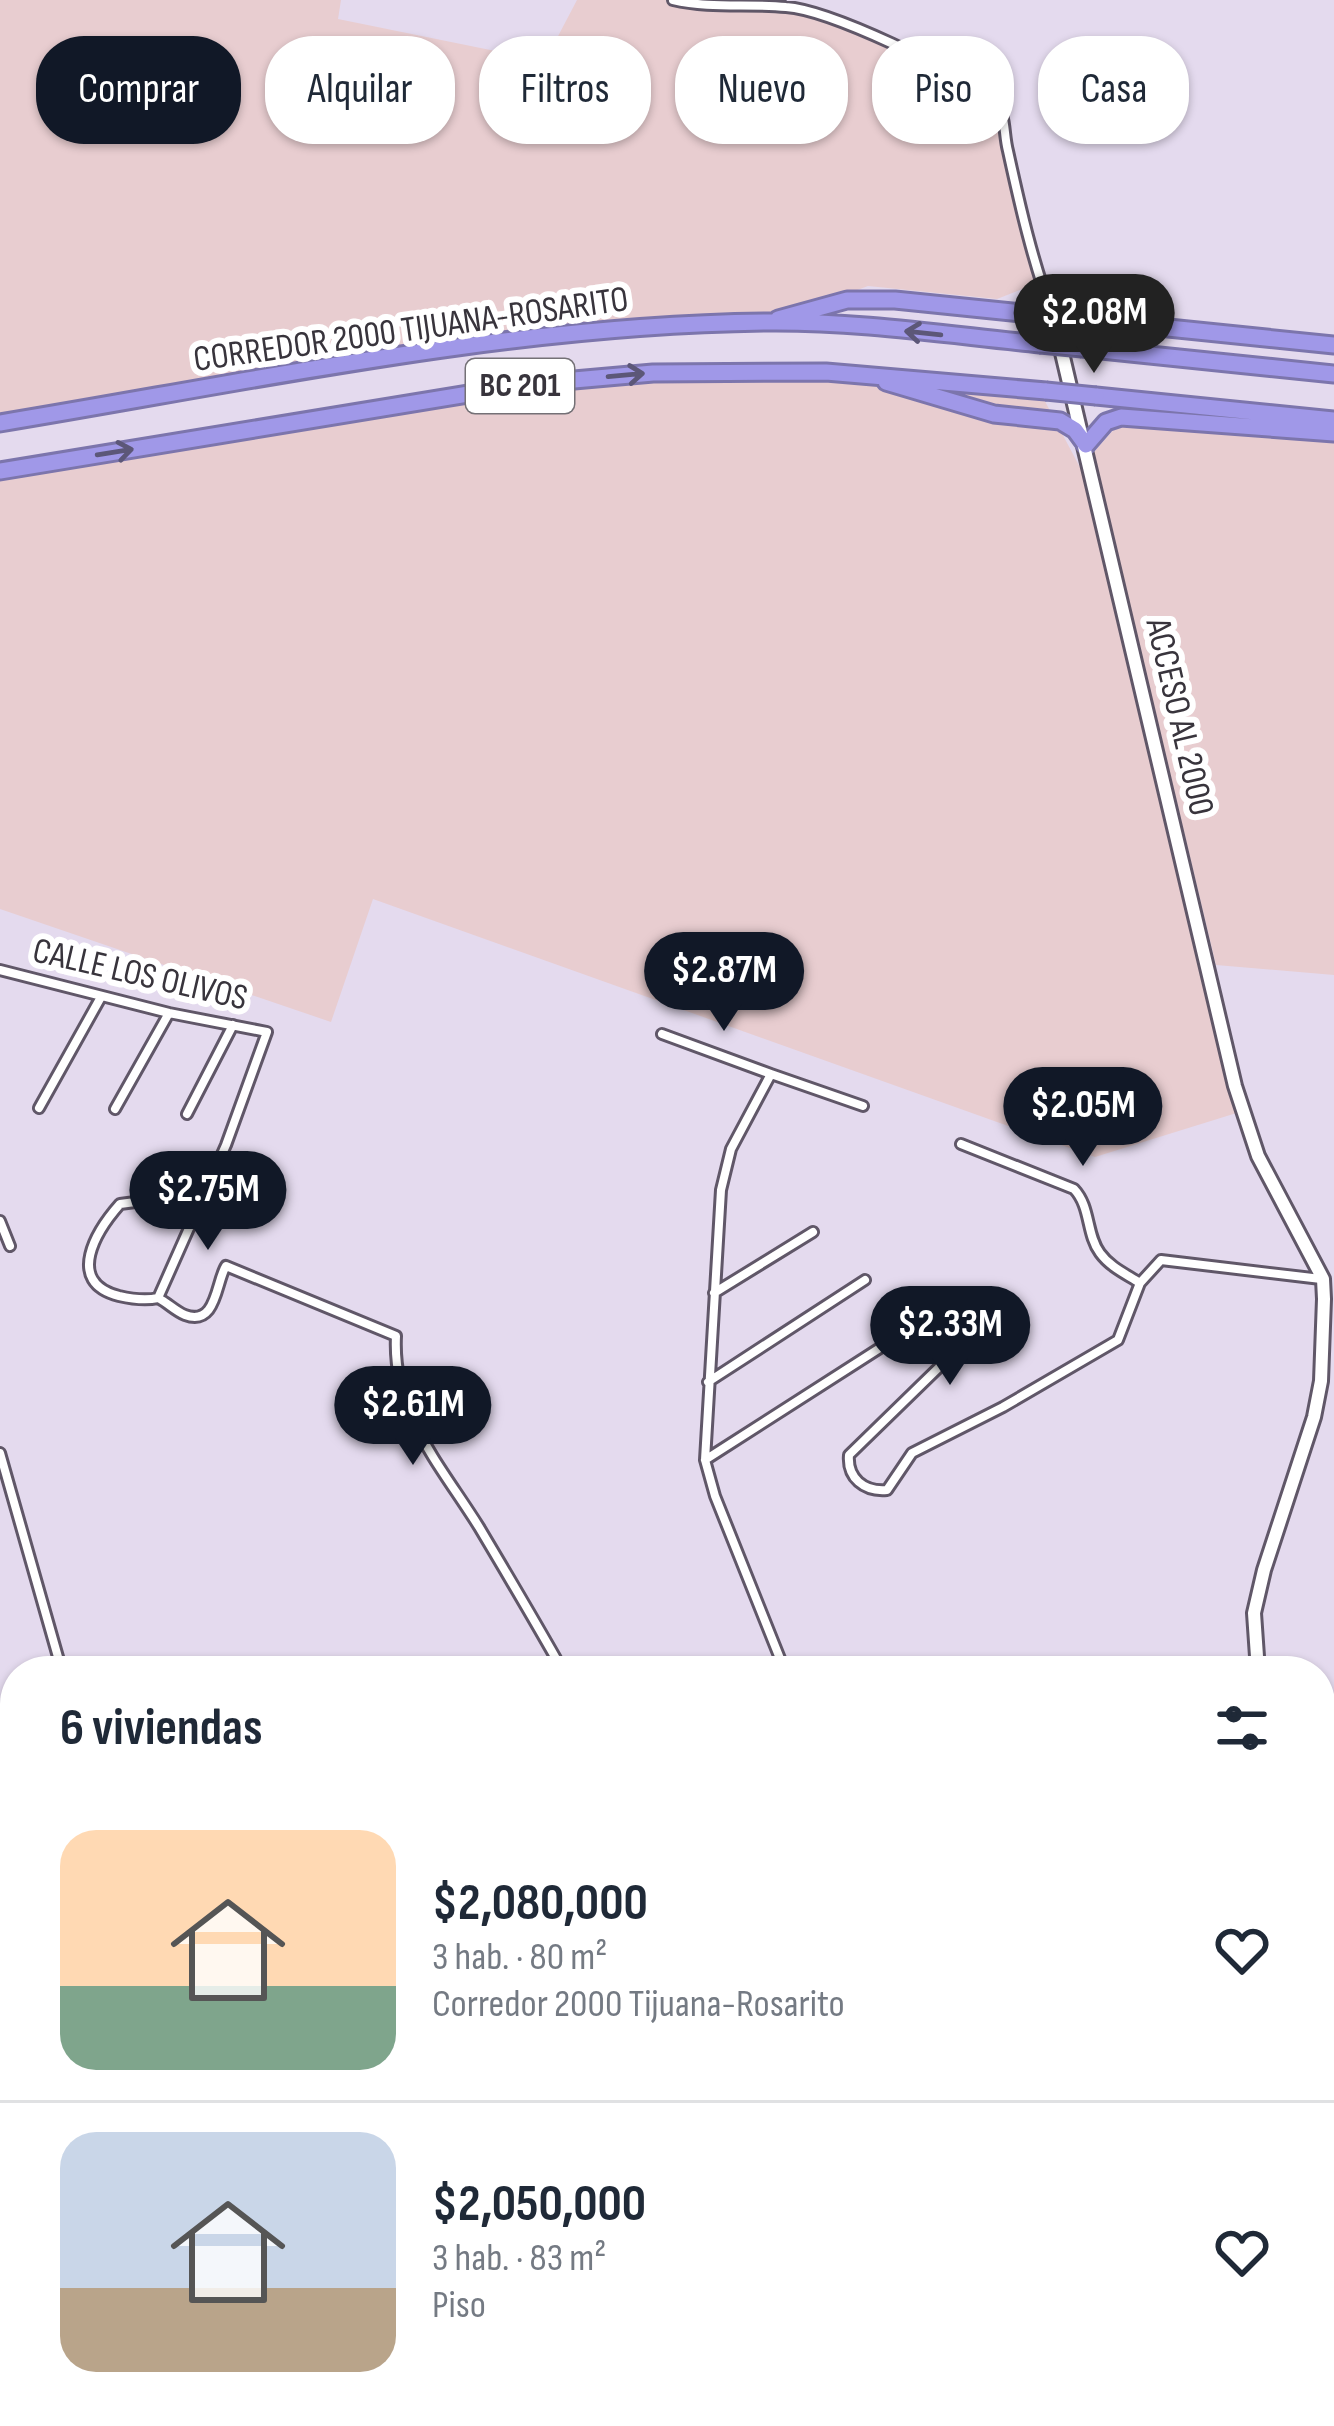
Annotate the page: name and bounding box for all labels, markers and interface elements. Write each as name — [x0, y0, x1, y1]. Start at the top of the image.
chip: Comprar — [36, 36, 241, 144]
chip: Alquilar — [265, 36, 455, 144]
chip: Filtros — [479, 36, 651, 144]
chip: Nuevo — [675, 36, 848, 144]
chip: Piso — [872, 36, 1014, 144]
chip: Casa — [1038, 36, 1189, 144]
pin: $2.08M — [996, 274, 1192, 376]
street label: CORREDOR 2000 TIJUANA-ROSARITO — [191, 278, 631, 382]
text: $2.08M — [1041, 289, 1147, 336]
one-way arrow — [904, 321, 943, 344]
road number: BC 201 — [466, 359, 574, 413]
one-way arrow — [605, 363, 644, 386]
one-way arrow — [95, 439, 134, 462]
street label: ACCESO AL 2000 — [1135, 613, 1223, 820]
street label: CALLE LOS OLIVOS — [29, 929, 251, 1021]
pin: $2.87M — [626, 932, 822, 1034]
text: $2.87M — [671, 947, 777, 994]
pin: $2.05M — [985, 1067, 1181, 1169]
text: $2.05M — [1030, 1082, 1136, 1129]
pin: $2.75M — [110, 1151, 306, 1253]
text: $2.75M — [156, 1166, 260, 1213]
pin: $2.33M — [852, 1286, 1048, 1388]
text: $2.33M — [897, 1301, 1003, 1348]
pin: $2.61M — [315, 1366, 511, 1468]
text: $2.61M — [361, 1381, 465, 1428]
icon: filters — [1209, 1695, 1275, 1761]
text: 6 viviendas — [60, 1698, 262, 1759]
text: $2,080,000 — [432, 1873, 648, 1934]
icon: home — [156, 1878, 300, 2022]
icon: heart — [1209, 1917, 1275, 1983]
text: 3 hab. · 80 m² — [432, 1934, 607, 1981]
text: Corredor 2000 Tijuana-Rosarito — [432, 1981, 845, 2028]
text: $2,050,000 — [432, 2174, 646, 2235]
icon: home — [156, 2180, 300, 2324]
icon: heart — [1209, 2219, 1275, 2285]
text: 3 hab. · 83 m² — [432, 2235, 606, 2282]
text: Piso — [432, 2282, 486, 2329]

